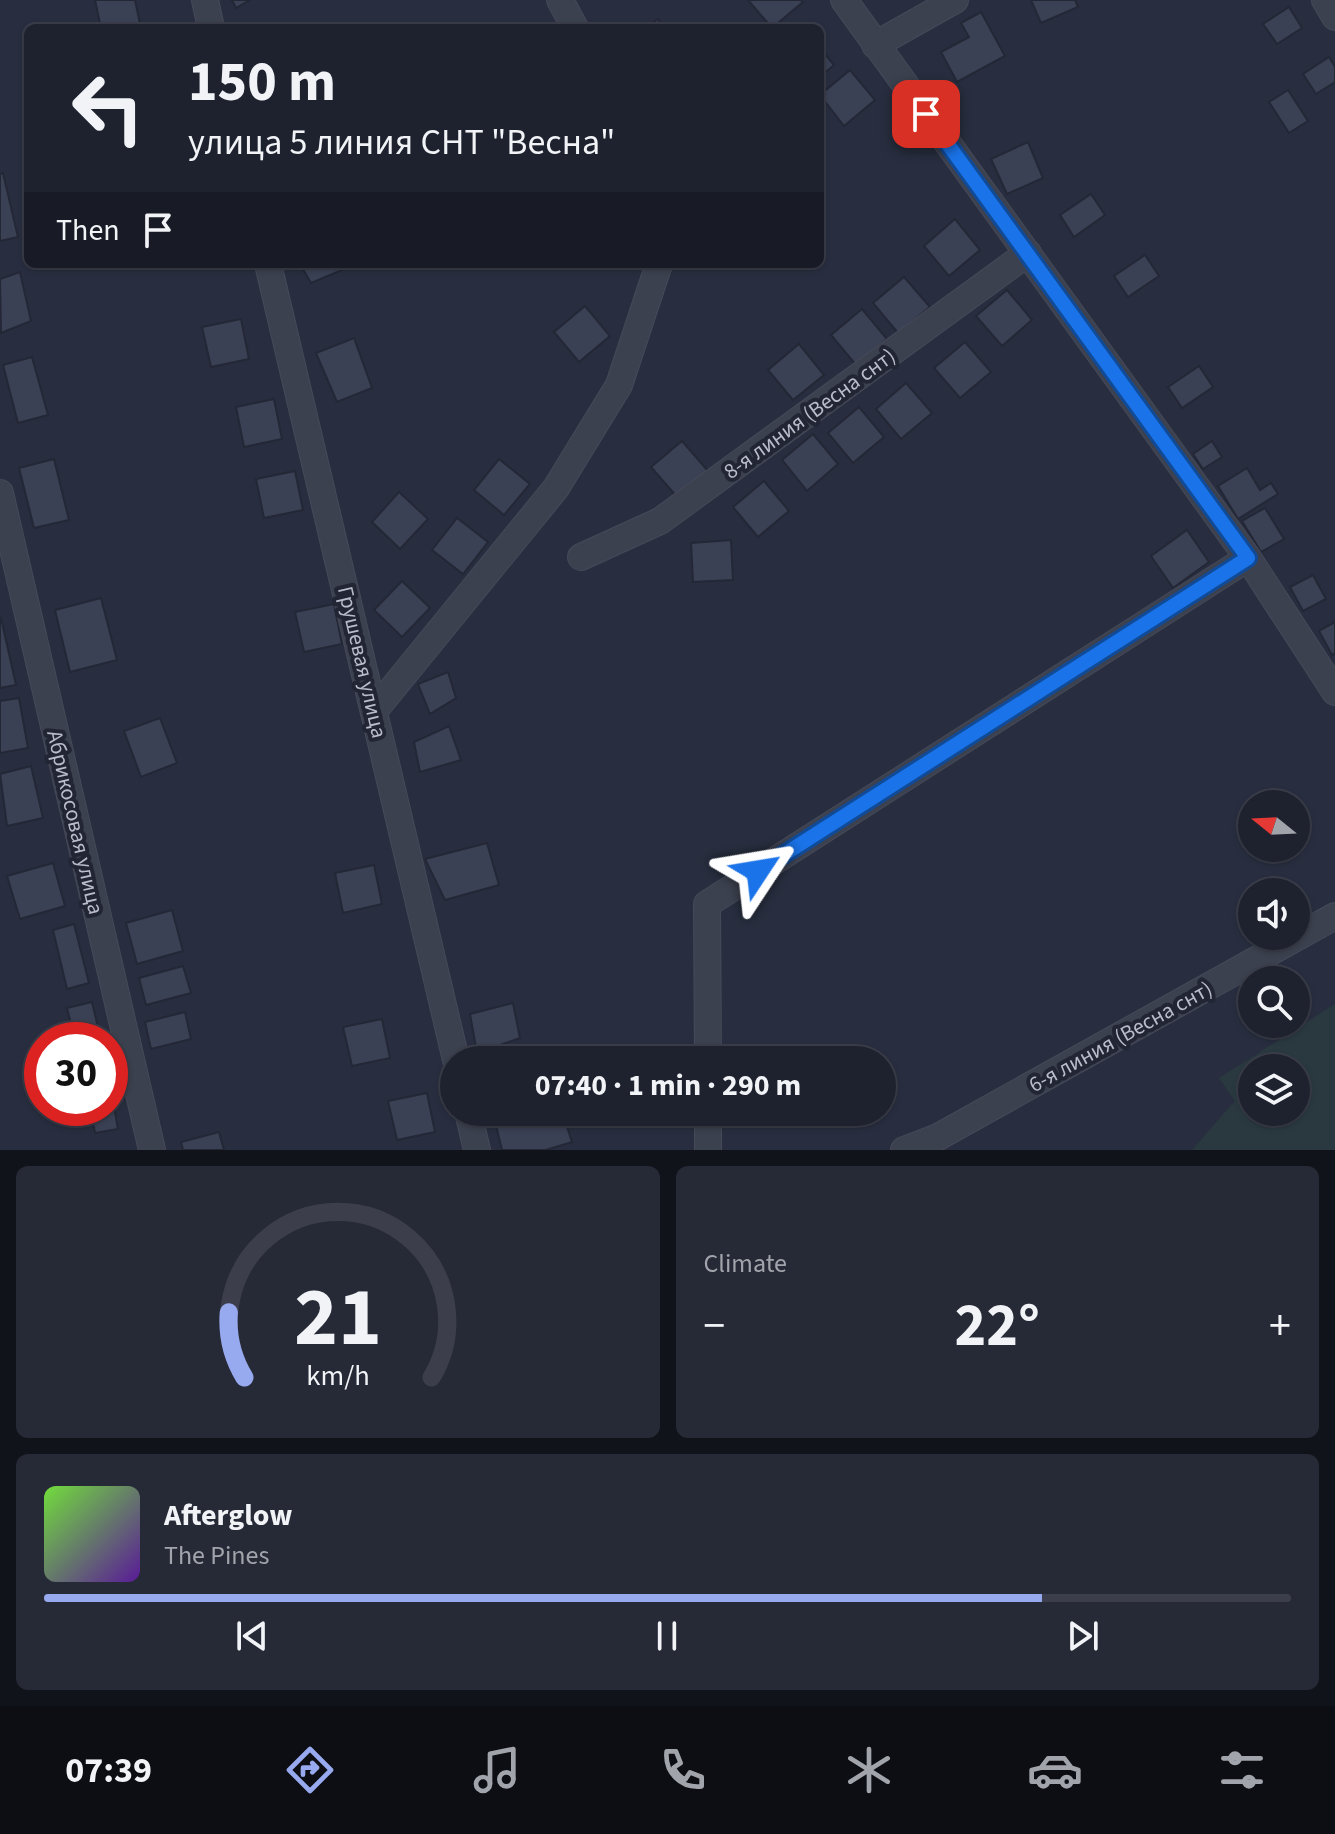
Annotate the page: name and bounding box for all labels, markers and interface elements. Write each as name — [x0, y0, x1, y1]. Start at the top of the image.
text: 150 m — [188, 43, 336, 122]
icon: left — [56, 56, 160, 160]
pin — [892, 80, 960, 148]
icon: arrive — [904, 92, 948, 136]
text: улица 5 линия СНТ "Весна" — [188, 117, 615, 168]
icon: arrive — [136, 208, 180, 252]
text: Then — [56, 209, 120, 252]
street label: 8-я линия (Весна снт) — [717, 340, 902, 487]
street label: Грушевая улица — [329, 583, 395, 741]
street label: Абрикосовая улица — [38, 727, 112, 917]
north arrow — [1238, 790, 1310, 862]
map controls — [1238, 790, 1310, 1126]
position arrow — [716, 829, 800, 913]
button: sound — [1238, 878, 1310, 950]
button: search — [1238, 966, 1310, 1038]
street label: 6-я линия (Весна снт) — [1023, 973, 1218, 1101]
speed limit sign: 30 — [24, 1022, 128, 1126]
button: layers — [1238, 1054, 1310, 1126]
text: 07:40 · 1 min · 290 m — [535, 1064, 801, 1107]
text: Climate — [704, 1245, 787, 1282]
text: 21 — [294, 1259, 382, 1377]
text: 22° — [955, 1284, 1040, 1369]
text: − — [704, 1295, 725, 1358]
text: + — [1269, 1295, 1291, 1358]
text: km/h — [306, 1356, 369, 1396]
text: Afterglow — [164, 1494, 292, 1537]
text: The Pines — [164, 1537, 269, 1574]
icon: previous — [230, 1614, 274, 1658]
icon: pause — [645, 1614, 689, 1658]
icon: next — [1061, 1614, 1105, 1658]
icon: directions — [282, 1742, 338, 1798]
icon: music — [469, 1742, 525, 1798]
icon: phone — [655, 1742, 711, 1798]
icon: climate — [841, 1742, 897, 1798]
icon: car — [1027, 1742, 1083, 1798]
icon: filters — [1214, 1742, 1270, 1798]
text: 07:39 — [65, 1745, 152, 1796]

